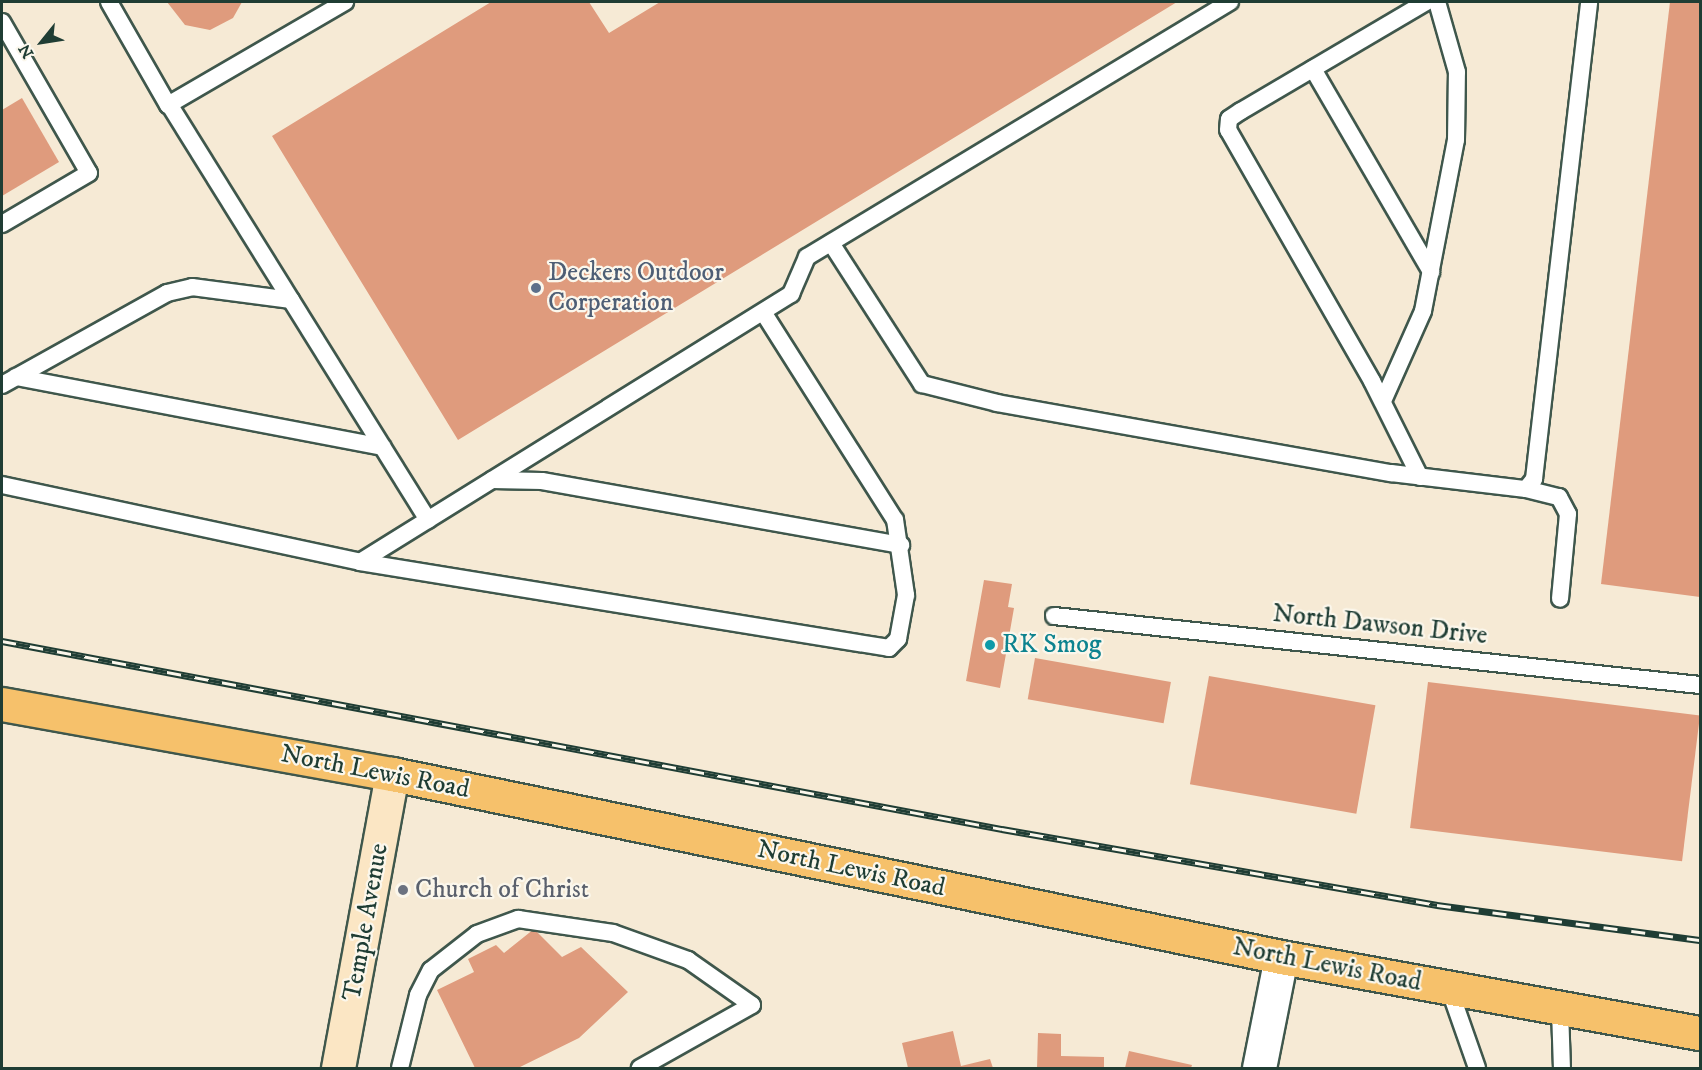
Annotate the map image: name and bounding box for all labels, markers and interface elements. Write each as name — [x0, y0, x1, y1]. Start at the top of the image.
north arrow — [12, 12, 72, 72]
text: N — [14, 40, 38, 62]
place label: Deckers Outdoor Corperation — [548, 257, 724, 318]
marker: Deckers Outdoor Corperation — [529, 281, 543, 295]
street label: North Dawson Drive — [1271, 598, 1489, 652]
place label: RK Smog — [1002, 629, 1102, 661]
marker: RK Smog — [983, 638, 997, 652]
street label: North Lewis Road — [278, 738, 472, 806]
street label: North Lewis Road — [754, 834, 948, 904]
street label: Temple Avenue — [337, 841, 395, 1003]
place label: Church of Christ — [415, 874, 589, 906]
marker: Church of Christ — [396, 883, 410, 897]
street label: North Lewis Road — [1230, 931, 1424, 999]

